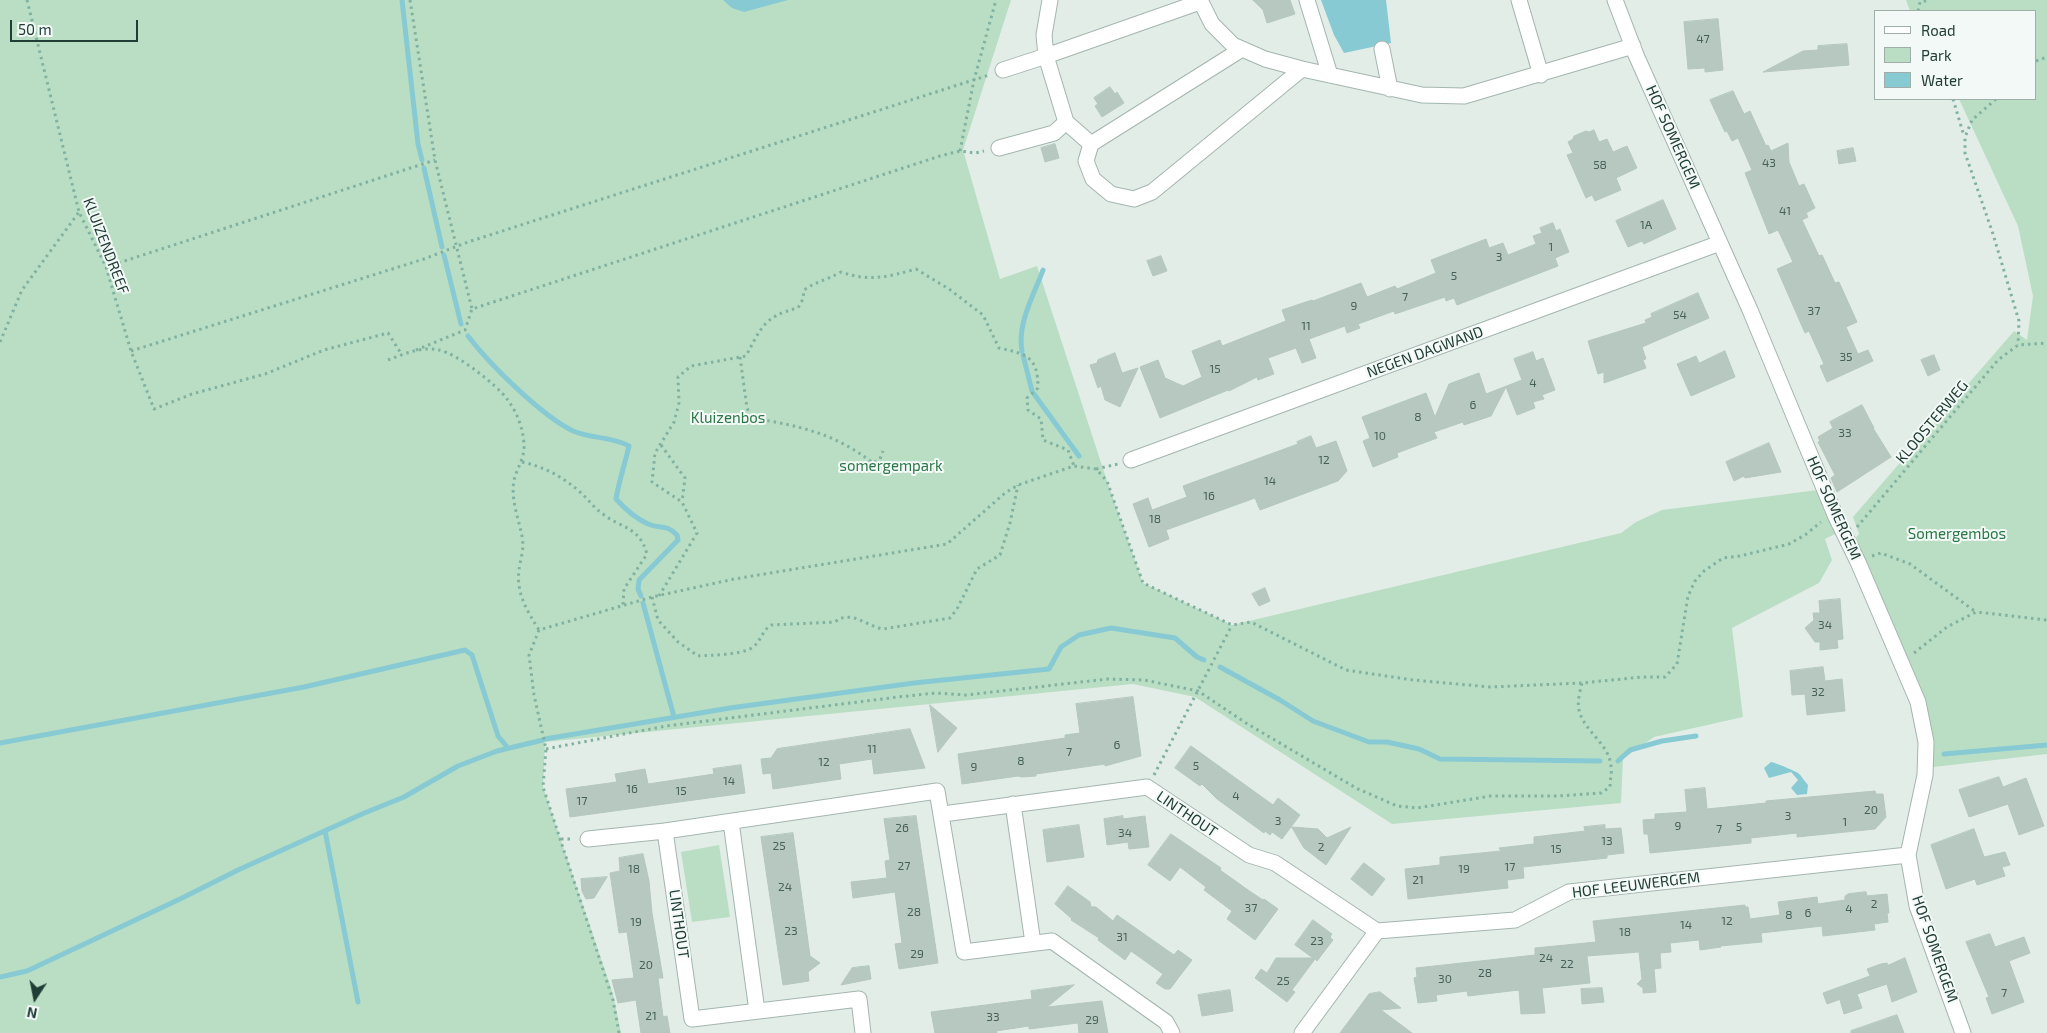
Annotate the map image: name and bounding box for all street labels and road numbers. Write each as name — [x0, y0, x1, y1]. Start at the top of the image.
street label: HOF SOMERGEM — [1642, 82, 1704, 192]
street label: KLUIZENDREEF — [79, 195, 133, 297]
street label: NEGEN DAGWAND — [1364, 323, 1486, 381]
street label: KLOOSTERWEG — [1892, 377, 1972, 467]
street label: HOF SOMERGEM — [1803, 453, 1865, 563]
street label: LINTHOUT — [1153, 787, 1221, 841]
street label: HOF LEEUWERGEM — [1571, 868, 1701, 902]
street label: LINTHOUT — [665, 888, 693, 960]
street label: HOF SOMERGEM — [1908, 893, 1962, 1005]

